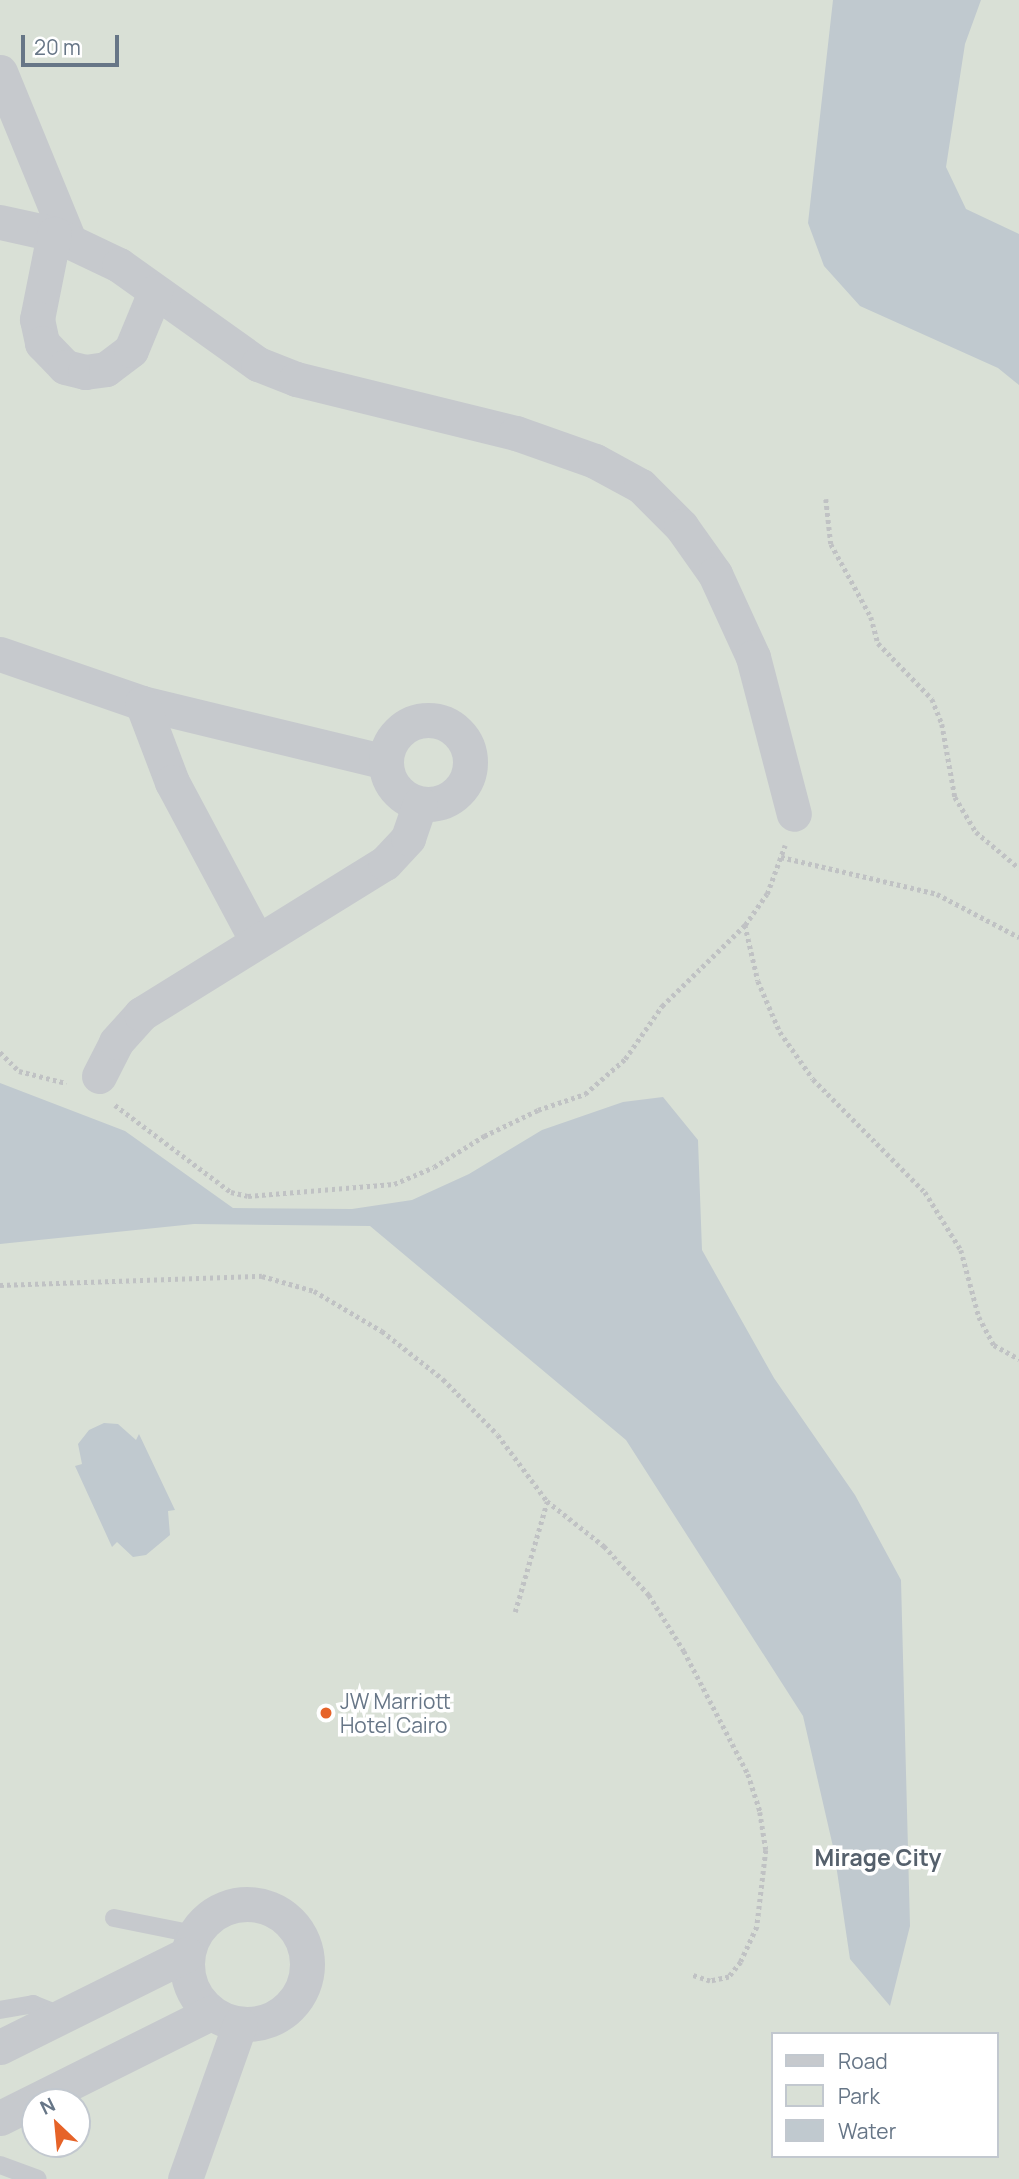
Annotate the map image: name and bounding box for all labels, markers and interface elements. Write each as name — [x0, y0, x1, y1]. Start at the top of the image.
scale bar — [24, 21, 122, 65]
text: 20 m — [34, 33, 81, 61]
place label: JW Marriott Hotel Cairo — [340, 1688, 451, 1738]
marker: JW Marriott Hotel Cairo — [318, 1705, 334, 1721]
district label: Mirage City — [815, 1843, 941, 1871]
legend — [771, 2032, 998, 2158]
text: Road — [838, 2047, 888, 2075]
text: Park — [838, 2082, 880, 2110]
north arrow — [21, 2088, 91, 2158]
text: N — [36, 2091, 60, 2121]
text: Water — [838, 2117, 896, 2145]

